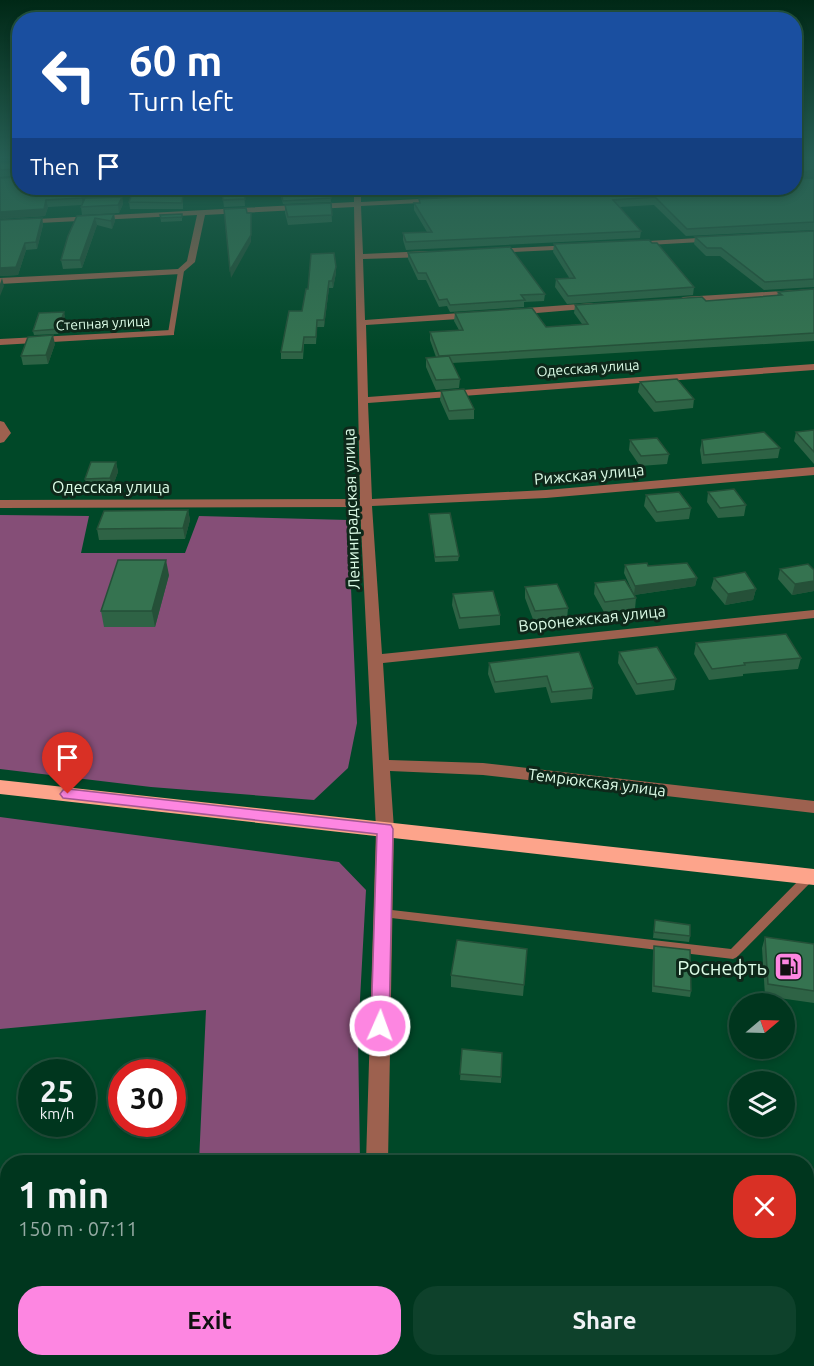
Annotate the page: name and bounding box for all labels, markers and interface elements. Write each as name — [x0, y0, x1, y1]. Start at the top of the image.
icon: left — [30, 36, 108, 114]
text: 60 m — [129, 37, 223, 84]
text: Turn left — [129, 86, 233, 116]
icon: arrive — [92, 150, 125, 183]
text: Then — [30, 154, 80, 179]
street label: Степная улица — [55, 313, 151, 333]
street label: Одесская улица — [536, 356, 640, 380]
street label: Ленинградская улица — [339, 428, 363, 590]
street label: Рижская улица — [533, 460, 645, 488]
street label: Одесская улица — [52, 478, 170, 496]
street label: Воронежская улица — [517, 601, 667, 635]
pin — [42, 732, 93, 794]
icon: arrive — [51, 741, 84, 774]
street label: Темрюкская улица — [527, 765, 667, 799]
fuel station icon: Роснефть — [772, 951, 804, 983]
place label: Роснефть — [677, 956, 767, 979]
north arrow — [729, 993, 795, 1059]
map controls — [729, 993, 795, 1137]
position arrow — [348, 994, 412, 1058]
speed limit sign: 30 — [108, 1059, 186, 1137]
button: layers — [729, 1071, 795, 1137]
text: 25 — [40, 1074, 74, 1108]
text: km/h — [40, 1105, 74, 1122]
text: 1 min — [18, 1174, 109, 1215]
button: close — [733, 1175, 796, 1238]
text: 150 m · 07:11 — [18, 1217, 138, 1240]
button: Exit — [18, 1286, 401, 1355]
button: Share — [413, 1286, 796, 1355]

